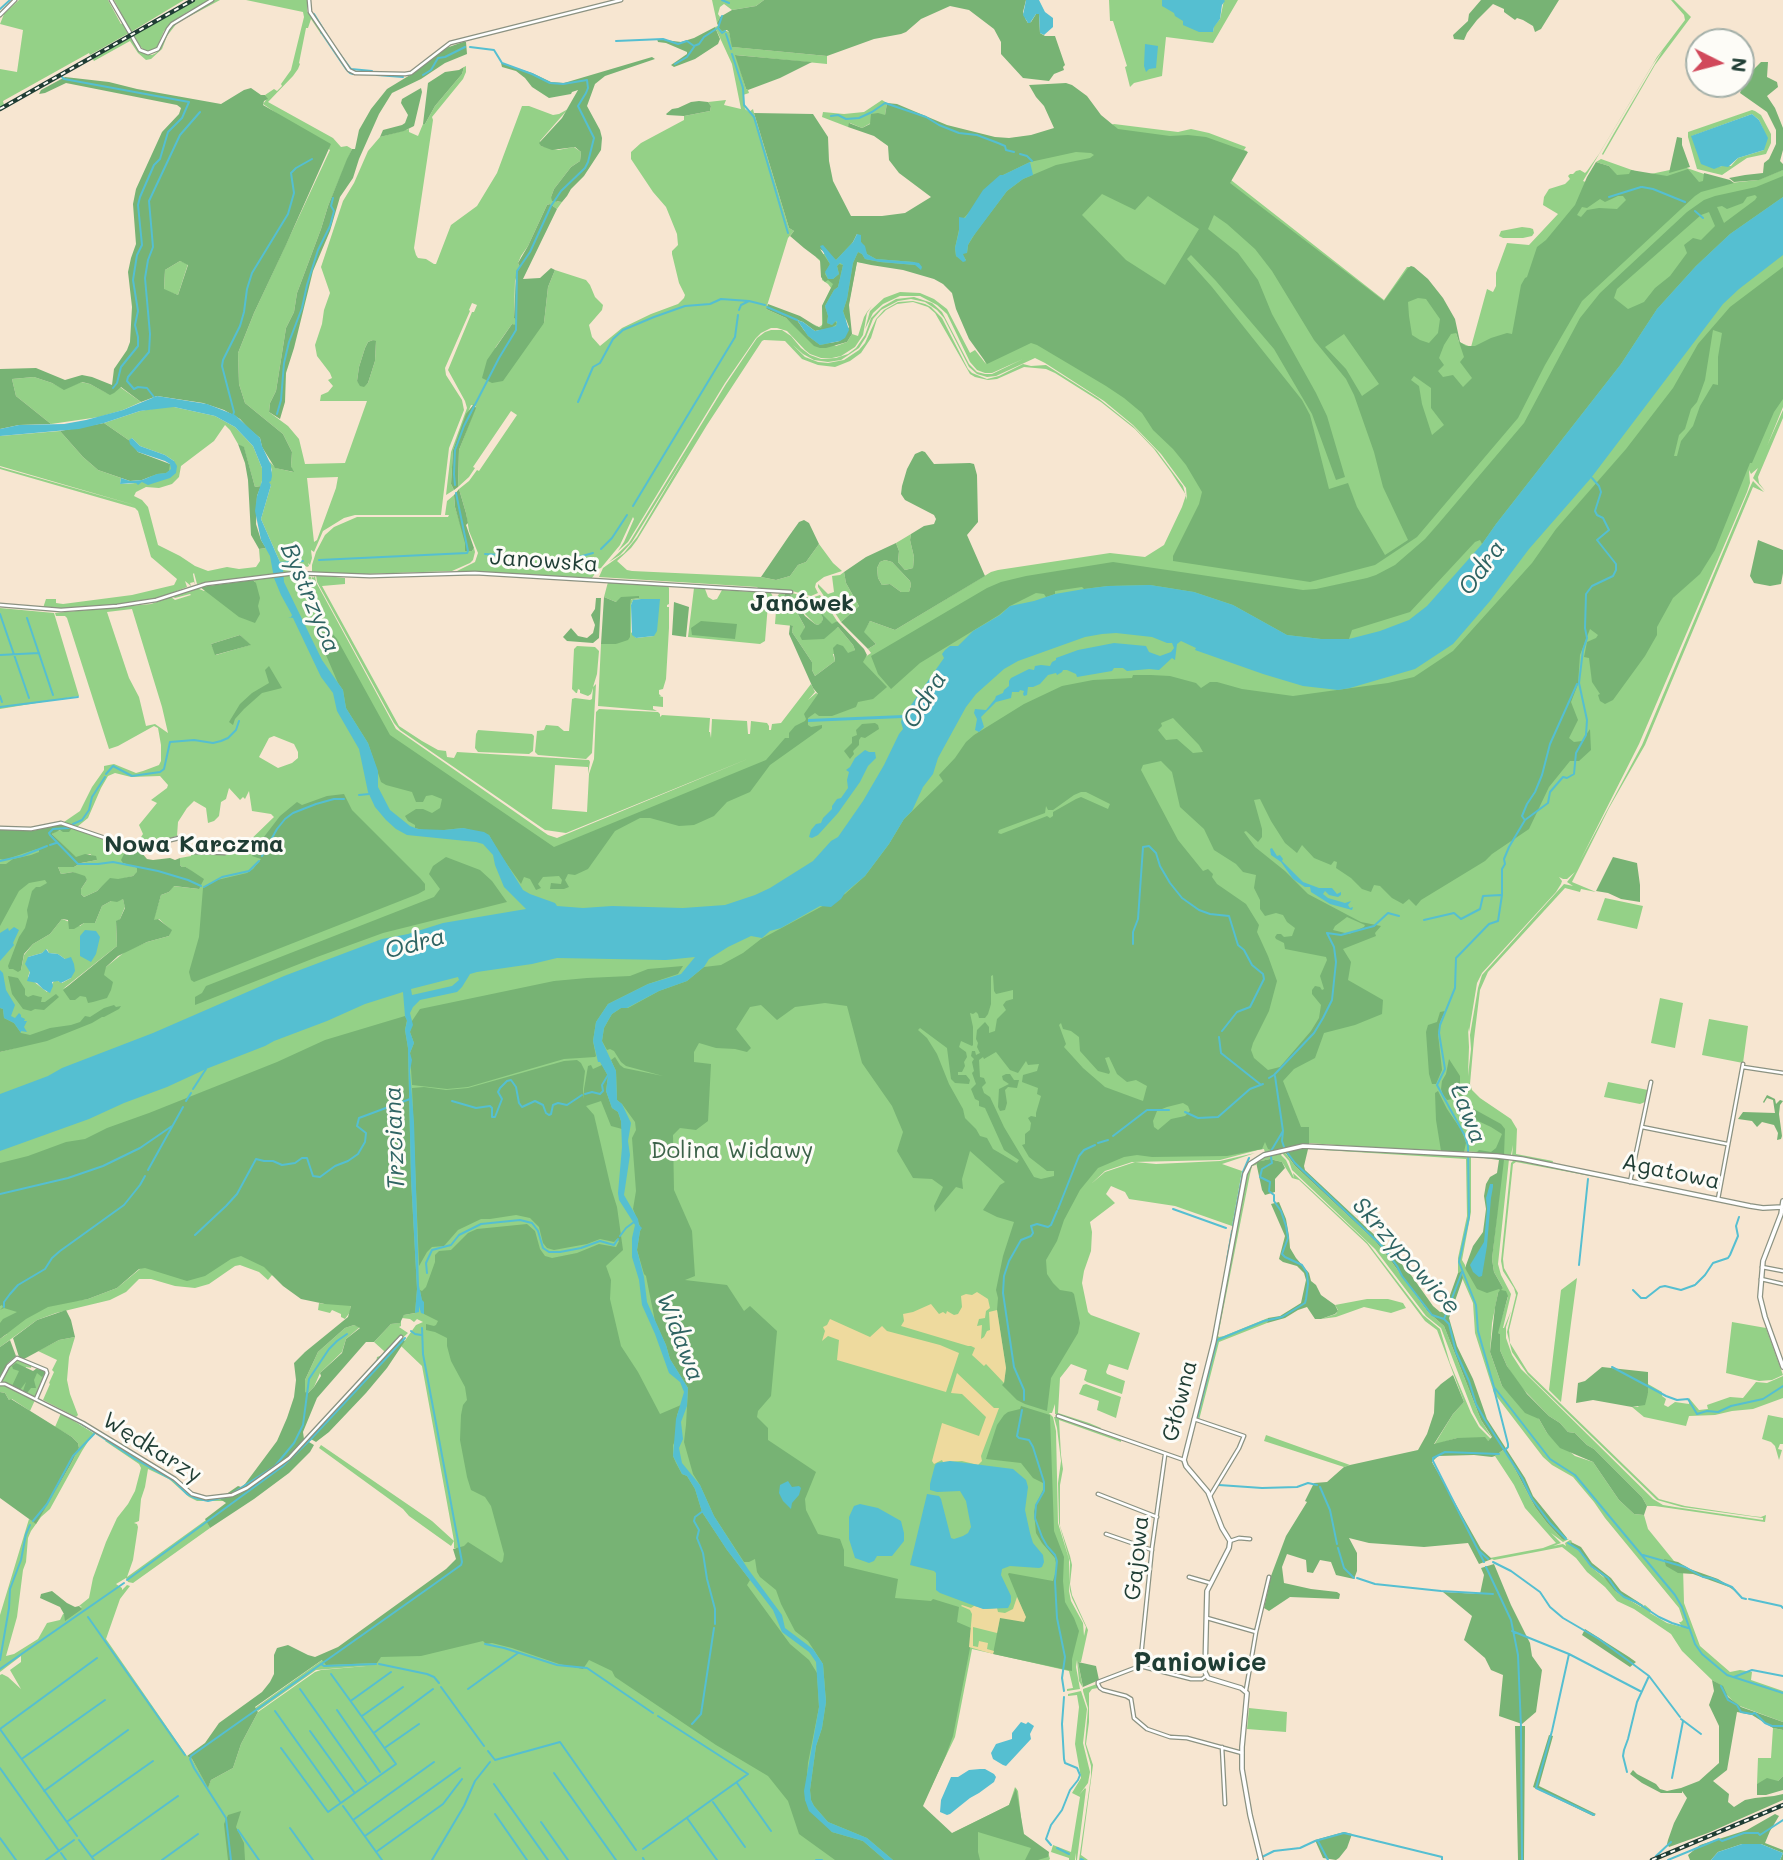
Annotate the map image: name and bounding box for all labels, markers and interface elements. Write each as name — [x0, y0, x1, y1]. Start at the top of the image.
north arrow — [1685, 28, 1755, 98]
text: N — [1726, 57, 1753, 74]
water label: Odra — [1452, 535, 1512, 601]
water label: Bystrzyca — [274, 539, 346, 657]
street label: Janowska — [489, 543, 599, 579]
district label: Janówek — [750, 590, 854, 618]
water label: Odra — [897, 666, 953, 734]
district label: Nowa Karczma — [104, 831, 284, 859]
water label: Odra — [382, 922, 448, 966]
water label: Ława — [1444, 1080, 1492, 1148]
water label: Trzciana — [379, 1086, 411, 1190]
park label: Dolina Widawy — [651, 1137, 813, 1165]
street label: Agatowa — [1619, 1148, 1723, 1196]
water label: Skrzypowice — [1346, 1191, 1466, 1321]
water label: Widawa — [650, 1289, 710, 1385]
street label: Główna — [1157, 1358, 1203, 1444]
street label: Wędkarzy — [97, 1407, 207, 1489]
street label: Gajowa — [1119, 1514, 1155, 1602]
district label: Paniowice — [1133, 1647, 1267, 1679]

